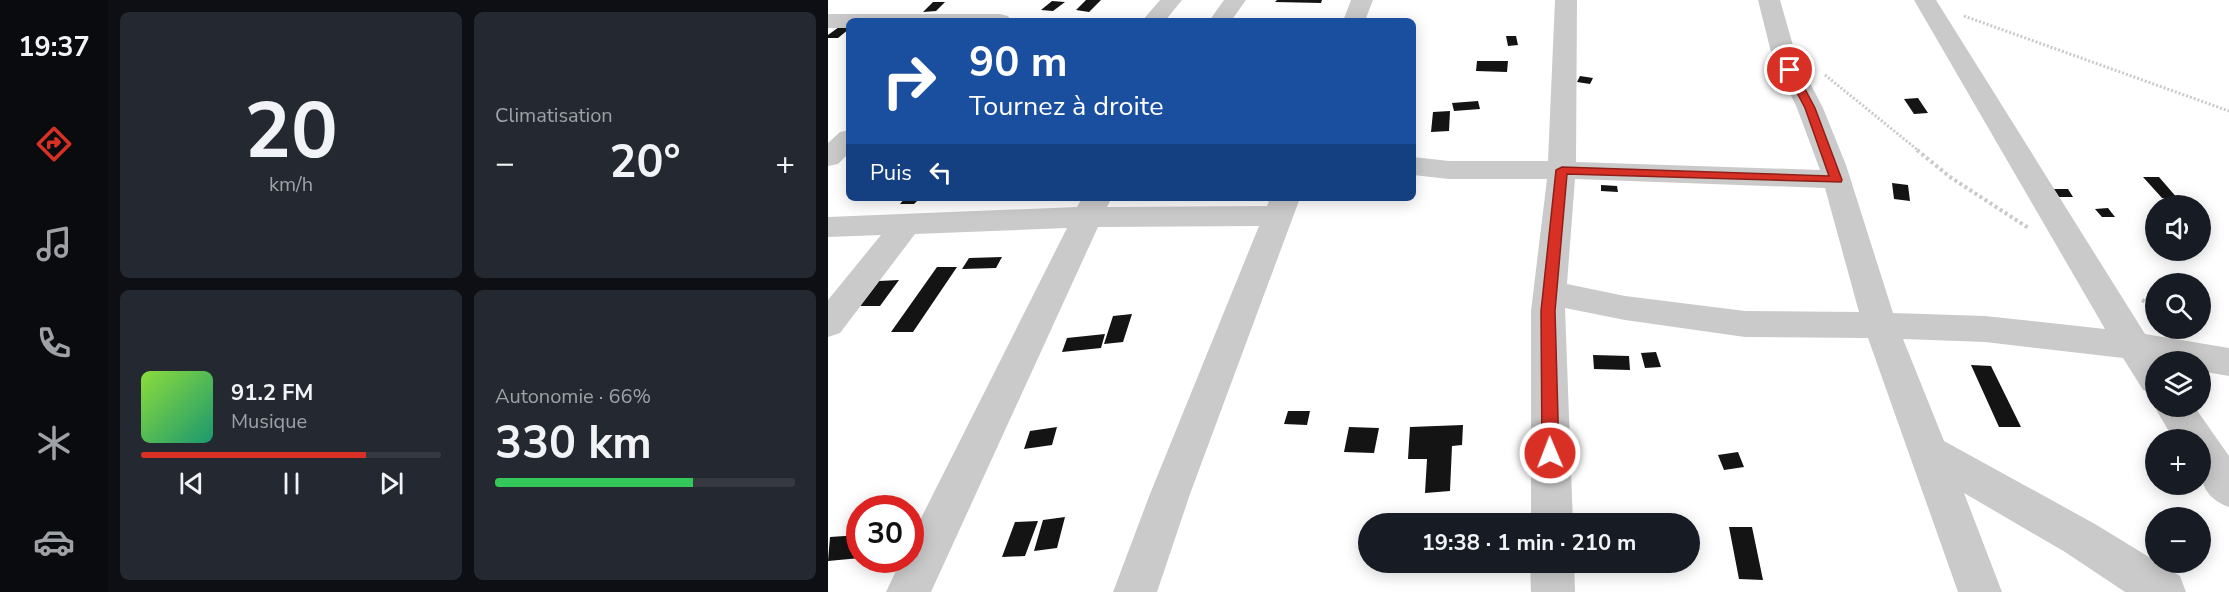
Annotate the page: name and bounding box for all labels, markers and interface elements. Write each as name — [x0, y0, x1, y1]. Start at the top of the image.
text: 19:37 — [18, 29, 90, 66]
text: 90 m — [969, 34, 1068, 91]
icon: right — [870, 42, 948, 120]
pin — [1764, 44, 1815, 95]
icon: arrive — [1773, 53, 1806, 86]
text: 20 — [244, 78, 338, 185]
text: Tournez à droite — [969, 88, 1164, 125]
text: Climatisation — [495, 102, 613, 129]
icon: directions — [33, 123, 75, 165]
text: 20° — [609, 132, 681, 193]
text: − — [495, 141, 515, 186]
text: + — [775, 141, 795, 186]
icon: left — [924, 156, 957, 189]
text: Puis — [870, 158, 912, 188]
text: km/h — [269, 171, 313, 198]
map controls — [2145, 195, 2211, 573]
button: sound — [2145, 195, 2211, 261]
icon: music — [33, 223, 75, 265]
button: search — [2145, 273, 2211, 339]
icon: phone — [33, 322, 75, 364]
button: layers — [2145, 351, 2211, 417]
text: 91.2 FM — [231, 378, 313, 408]
text: Autonomie · 66% — [495, 383, 651, 410]
text: Musique — [231, 408, 307, 435]
text: 330 km — [495, 413, 652, 474]
position arrow — [1518, 421, 1582, 485]
icon: climate — [33, 422, 75, 464]
button: + — [2145, 429, 2211, 495]
icon: previous — [175, 467, 208, 500]
icon: pause — [275, 467, 308, 500]
icon: next — [375, 467, 408, 500]
speed limit sign: 30 — [846, 495, 924, 573]
button: − — [2145, 507, 2211, 573]
icon: car — [33, 521, 75, 563]
text: 19:38 · 1 min · 210 m — [1422, 528, 1636, 558]

